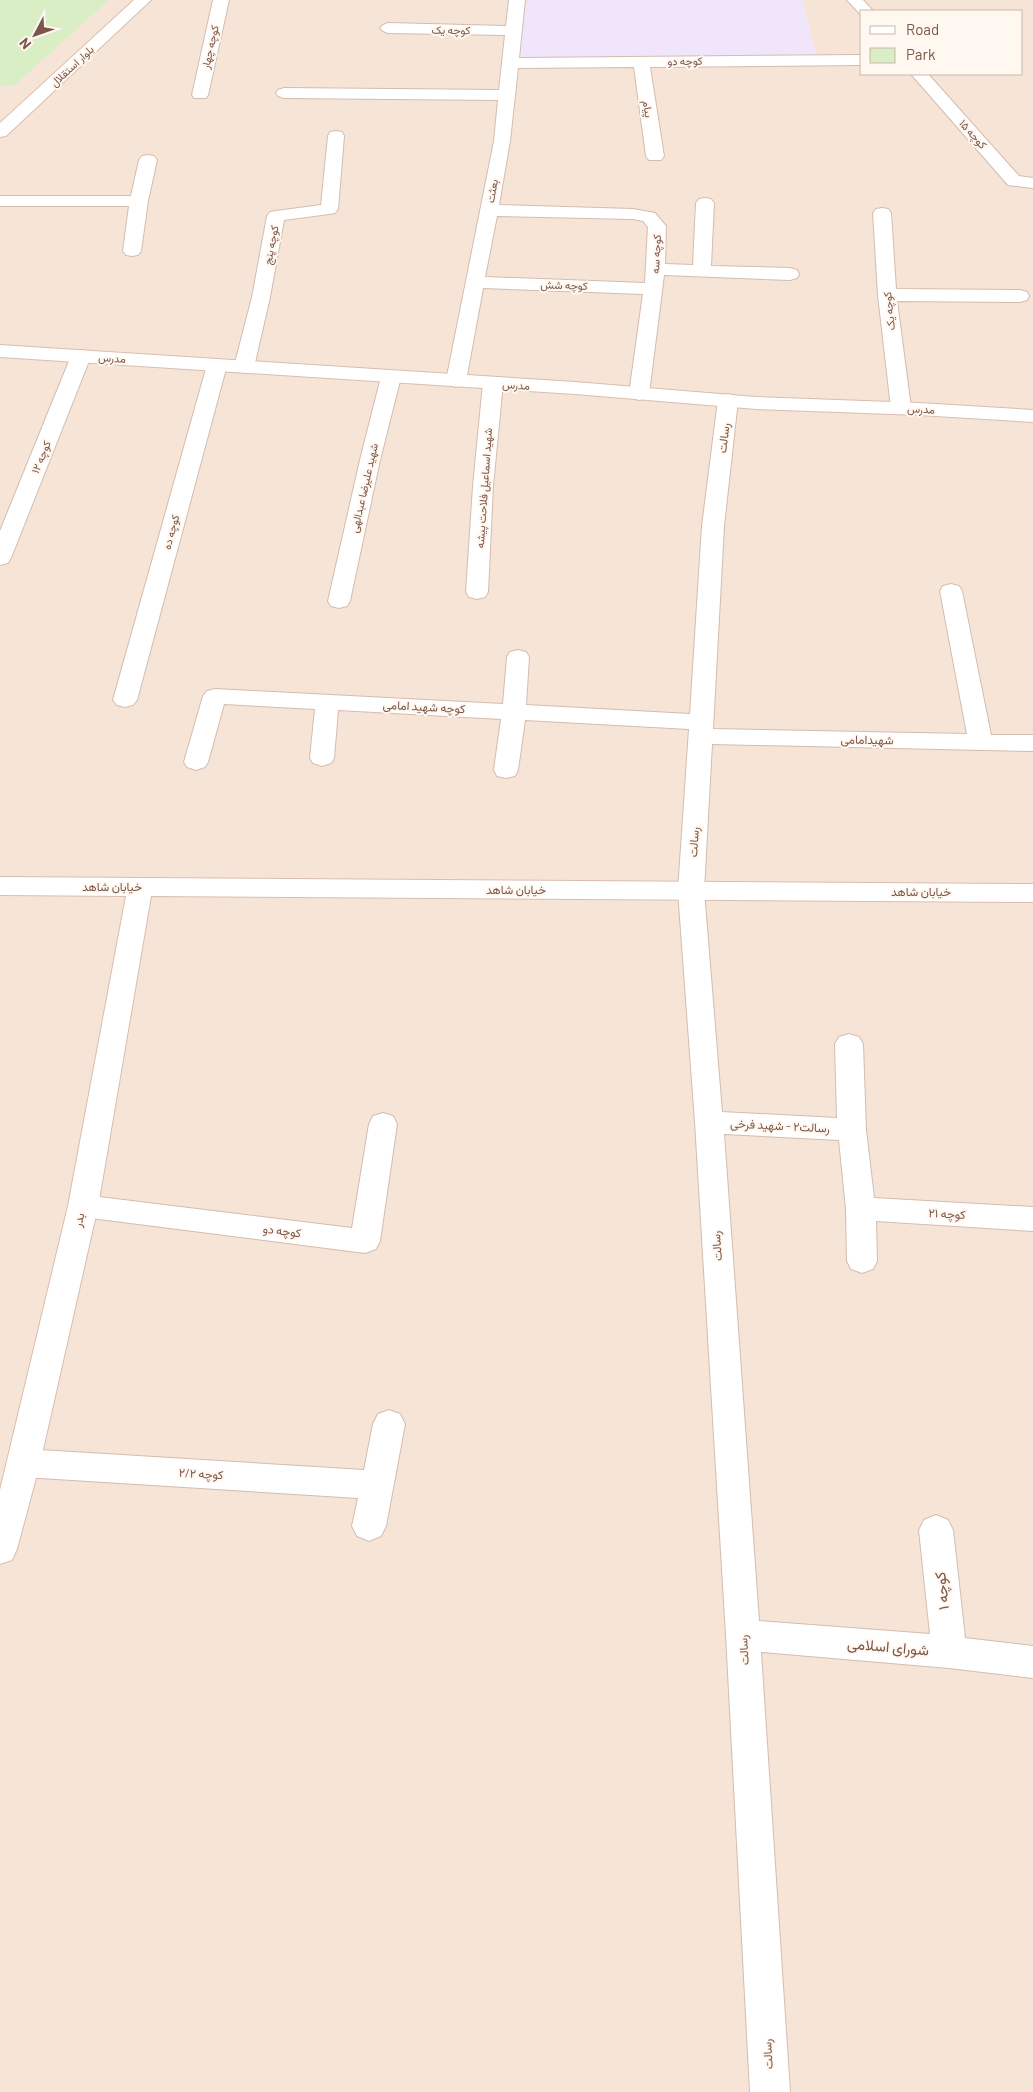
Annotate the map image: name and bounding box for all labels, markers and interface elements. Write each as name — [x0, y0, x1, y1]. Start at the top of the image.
north arrow — [10, 10, 60, 60]
legend — [860, 10, 1023, 75]
text: Road — [906, 20, 939, 38]
street label: کوچه یک — [431, 23, 471, 38]
street label: کوچه چهار — [198, 24, 223, 71]
text: N — [15, 35, 34, 53]
street label: بلوار استقلال — [47, 42, 97, 90]
text: Park — [906, 45, 936, 63]
street label: کوچه دو — [667, 54, 703, 69]
street label: پیام — [639, 100, 656, 119]
street label: کوچه ۱۵ — [955, 116, 990, 152]
street label: بعثت — [483, 178, 501, 204]
street label: کوچه پنج — [260, 224, 283, 266]
street label: کوچه سه — [648, 234, 665, 274]
street label: کوچه شش — [540, 277, 588, 294]
street label: کوچه یک — [880, 291, 899, 331]
street label: مدرس — [98, 350, 126, 366]
street label: مدرس — [502, 377, 530, 393]
street label: مدرس — [907, 401, 935, 417]
street label: رسالت — [714, 422, 734, 454]
street label: شهید اسماعیل فلاحت پیشه — [473, 427, 496, 549]
street label: کوچه ۱۲ — [28, 439, 55, 476]
street label: شهید علیرضا عبدالهی — [347, 441, 381, 534]
street label: کوچه ده — [160, 513, 183, 551]
street label: کوچه شهید امامی — [382, 697, 466, 717]
street label: شهیدامامی — [840, 732, 894, 748]
street label: رسالت — [685, 826, 703, 858]
street label: خیابان شاهد — [82, 879, 142, 894]
street label: خیابان شاهد — [486, 882, 546, 897]
street label: خیابان شاهد — [891, 884, 951, 899]
street label: رسالت۲ - شهید فرخی — [730, 1115, 830, 1137]
street label: کوچه ۲۱ — [928, 1205, 966, 1223]
street label: بدر — [69, 1211, 88, 1230]
street label: کوچه دو — [262, 1221, 302, 1241]
street label: رسالت — [708, 1230, 726, 1262]
street label: کوچه ۲/۲ — [178, 1465, 224, 1483]
street label: کوچه ۱ — [930, 1570, 954, 1611]
street label: شورای اسلامی — [846, 1633, 930, 1661]
street label: رسالت — [735, 1634, 753, 1666]
street label: رسالت — [759, 2038, 777, 2070]

